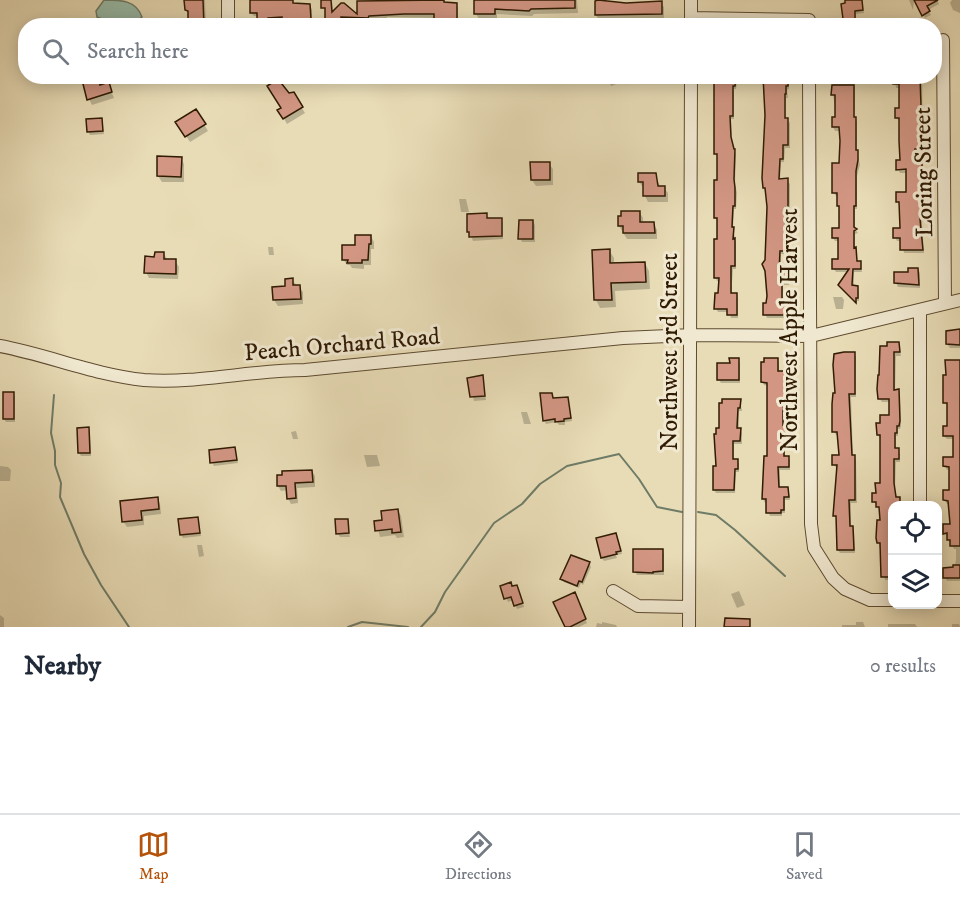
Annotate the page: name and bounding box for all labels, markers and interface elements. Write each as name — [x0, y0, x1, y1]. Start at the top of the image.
search box — [18, 18, 942, 84]
icon: search — [39, 35, 72, 68]
text: Search here — [87, 38, 189, 65]
street label: Loring Street — [908, 106, 940, 237]
street label: Northwest Apple Harvest — [775, 208, 805, 452]
street label: Northwest 3rd Street — [655, 253, 685, 451]
street label: Peach Orchard Road — [243, 321, 441, 369]
map controls — [888, 501, 942, 609]
button: locate — [888, 501, 942, 555]
button: layers — [888, 555, 942, 609]
text: Nearby — [24, 650, 101, 683]
text: 0 results — [870, 654, 936, 679]
tab: Map — [137, 828, 170, 884]
tab: Directions — [445, 828, 511, 884]
tab: Saved — [786, 828, 823, 884]

